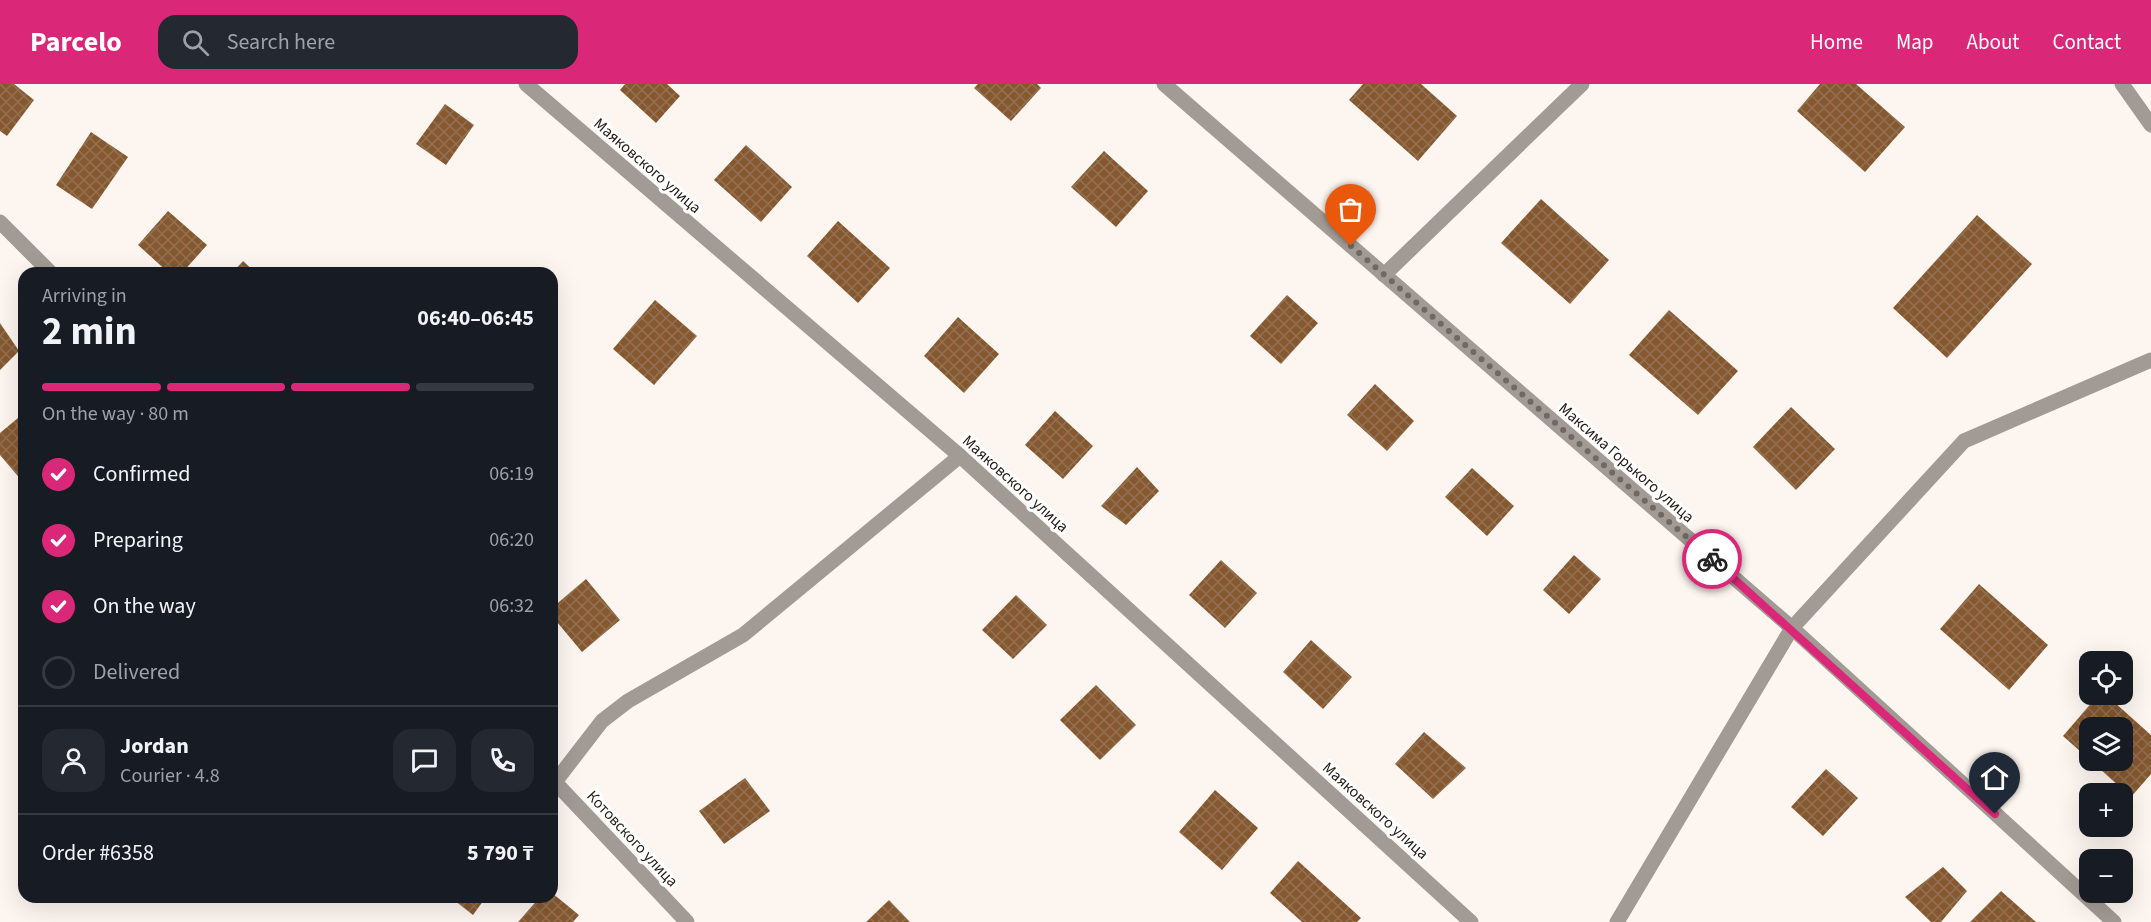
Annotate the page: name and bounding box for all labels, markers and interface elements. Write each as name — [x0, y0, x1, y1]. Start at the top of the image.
search box — [158, 15, 578, 69]
text: Parcelo — [30, 22, 122, 62]
icon: search — [179, 26, 212, 59]
text: Search here — [227, 26, 335, 58]
text: Home — [1810, 27, 1863, 57]
text: Map — [1896, 27, 1934, 57]
text: About — [1967, 27, 2019, 57]
text: Contact — [2052, 27, 2121, 57]
street label: Маяковского улица — [589, 113, 706, 219]
pin — [1325, 184, 1376, 246]
icon: bag — [1334, 193, 1367, 226]
text: Arriving in — [42, 282, 127, 310]
text: 06:40–06:45 — [417, 302, 534, 334]
text: 2 min — [42, 304, 137, 360]
street label: Максима Горького улица — [1554, 398, 1699, 528]
text: On the way · 80 m — [42, 400, 189, 428]
street label: Маяковского улица — [958, 430, 1073, 537]
icon: check — [42, 458, 75, 491]
text: Confirmed — [93, 458, 190, 490]
text: 06:19 — [489, 460, 534, 488]
icon: check — [42, 524, 75, 557]
text: Preparing — [93, 524, 183, 556]
text: 06:20 — [489, 526, 534, 554]
courier — [1682, 529, 1742, 589]
icon: bike — [1696, 543, 1729, 576]
icon: check — [42, 590, 75, 623]
text: On the way — [93, 590, 196, 622]
text: 06:32 — [489, 592, 534, 620]
map controls — [2079, 651, 2133, 903]
button: locate — [2079, 651, 2133, 705]
text: Delivered — [93, 656, 180, 688]
button: layers — [2079, 717, 2133, 771]
button: person — [42, 729, 105, 792]
button: chat — [393, 729, 456, 792]
button: phone — [471, 729, 534, 792]
text: Jordan — [120, 730, 189, 762]
pin — [1969, 752, 2020, 814]
street label: Маяковского улица — [1318, 757, 1433, 864]
icon: home — [1978, 761, 2011, 794]
text: Courier · 4.8 — [120, 762, 220, 790]
button: + — [2079, 783, 2133, 837]
street label: Котовского улица — [582, 786, 683, 892]
text: Order #6358 — [42, 837, 154, 869]
text: 5 790 ₸ — [467, 837, 534, 869]
button: − — [2079, 849, 2133, 903]

